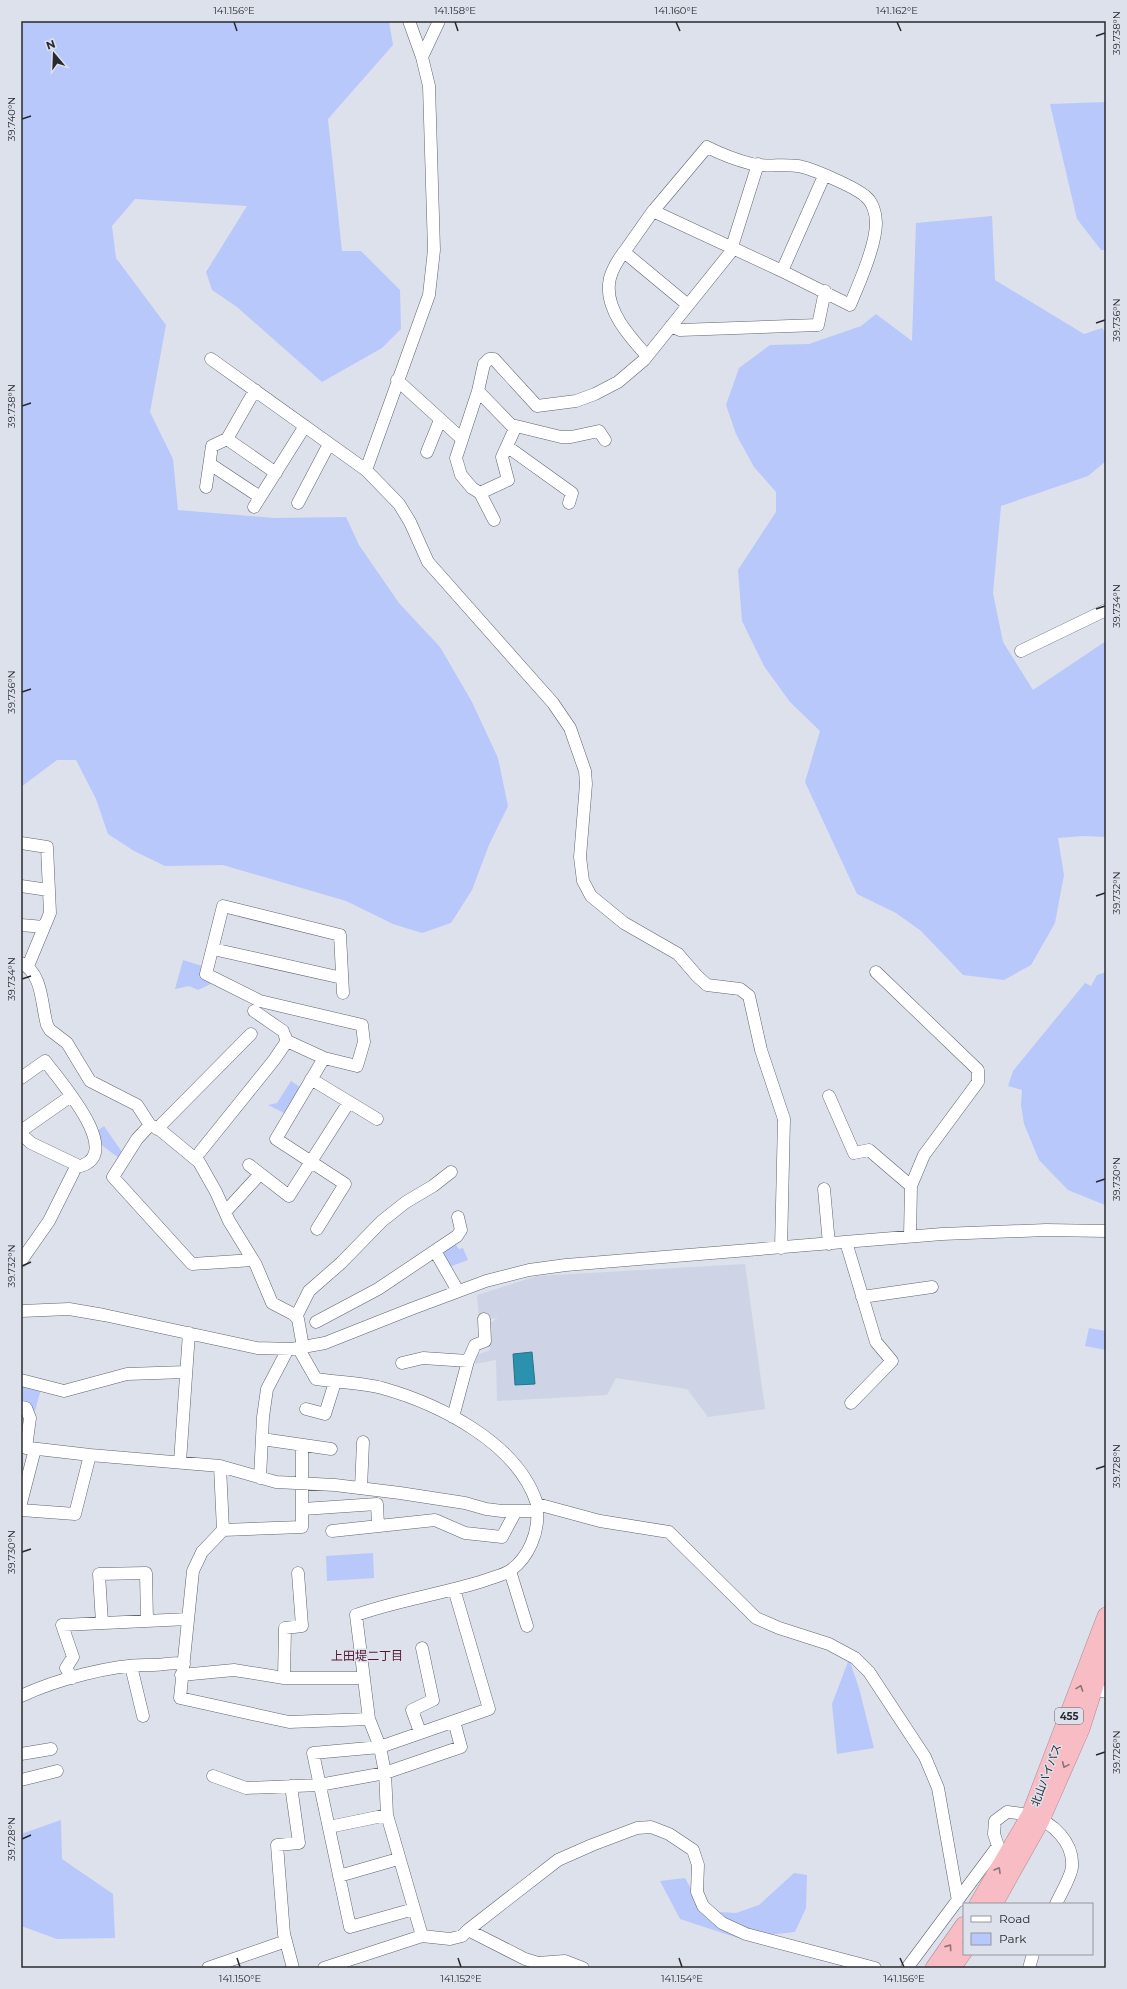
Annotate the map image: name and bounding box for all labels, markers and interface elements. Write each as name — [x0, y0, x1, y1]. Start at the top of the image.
text: 141.156°E — [213, 4, 255, 17]
text: 141.158°E — [434, 4, 476, 17]
text: 141.160°E — [655, 4, 698, 17]
text: 141.162°E — [876, 4, 918, 17]
text: 39.738°N — [1110, 11, 1123, 55]
north arrow — [34, 34, 74, 74]
text: N — [44, 36, 57, 53]
text: 39.740°N — [5, 97, 18, 141]
text: 39.736°N — [1110, 298, 1123, 342]
text: 39.738°N — [5, 384, 18, 428]
text: 39.734°N — [1110, 584, 1123, 628]
text: 39.736°N — [5, 670, 18, 714]
text: 39.732°N — [1110, 871, 1123, 915]
text: 39.734°N — [5, 957, 18, 1001]
text: 39.730°N — [1110, 1157, 1123, 1201]
text: 39.732°N — [5, 1244, 18, 1288]
text: 39.728°N — [1110, 1444, 1123, 1488]
text: 39.730°N — [5, 1530, 18, 1574]
district label: 上田堤二丁目 — [331, 1648, 403, 1663]
one-way arrow — [1075, 1684, 1083, 1691]
road number: 455 — [1055, 1708, 1083, 1724]
text: 39.726°N — [1110, 1730, 1123, 1774]
street label: 北山バイパス — [1028, 1742, 1064, 1808]
one-way arrow — [1062, 1760, 1070, 1768]
text: 39.728°N — [5, 1817, 18, 1861]
one-way arrow — [994, 1867, 1001, 1874]
legend — [963, 1903, 1093, 1955]
text: Road — [999, 1911, 1030, 1926]
text: Park — [999, 1931, 1027, 1946]
one-way arrow — [944, 1944, 952, 1951]
text: 141.150°E — [219, 1972, 261, 1985]
text: 141.152°E — [440, 1972, 482, 1985]
text: 141.154°E — [661, 1972, 703, 1985]
text: 141.156°E — [883, 1972, 925, 1985]

